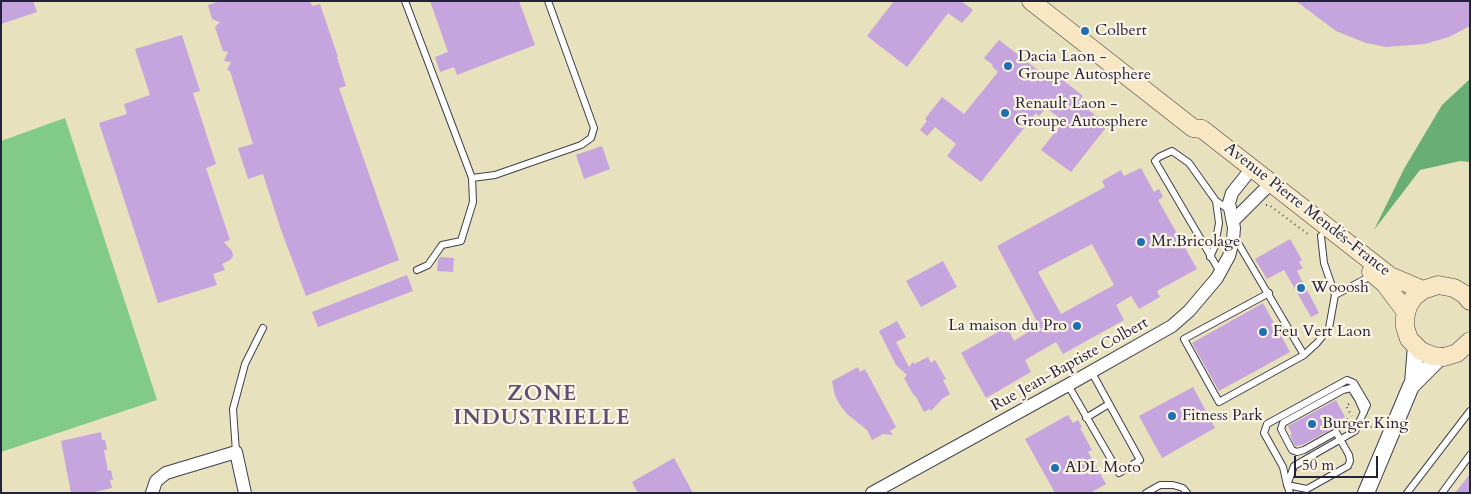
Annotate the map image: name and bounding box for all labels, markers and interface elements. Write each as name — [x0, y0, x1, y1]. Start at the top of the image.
place label: Colbert — [1095, 21, 1147, 41]
marker: Colbert — [1079, 25, 1091, 37]
place label: Dacia Laon - Groupe Autosphere — [1018, 47, 1151, 85]
marker: Dacia Laon - Groupe Autosphere — [1002, 60, 1014, 72]
place label: Renault Laon - Groupe Autosphere — [1015, 94, 1148, 132]
marker: Renault Laon - Groupe Autosphere — [999, 107, 1011, 119]
street label: Avenue Pierre Mendés-France — [1220, 139, 1394, 281]
place label: Mr.Bricolage — [1151, 232, 1240, 252]
marker: Mr.Bricolage — [1135, 236, 1147, 248]
place label: Wooosh — [1311, 278, 1369, 298]
marker: Wooosh — [1295, 282, 1307, 294]
street label: Rue Jean-Baptiste Colbert — [988, 314, 1152, 416]
place label: La maison du Pro — [948, 316, 1067, 336]
marker: La maison du Pro — [1071, 320, 1083, 332]
place label: Feu Vert Laon — [1273, 322, 1371, 342]
marker: Feu Vert Laon — [1257, 326, 1269, 338]
district label: ZONE INDUSTRIELLE — [452, 382, 632, 432]
place label: Fitness Park — [1182, 406, 1263, 426]
marker: Fitness Park — [1166, 410, 1178, 422]
place label: Burger King — [1322, 414, 1408, 434]
marker: Burger King — [1306, 418, 1318, 430]
scale bar — [1296, 446, 1380, 478]
text: 50 m — [1302, 455, 1334, 475]
place label: ADL Moto — [1065, 458, 1141, 478]
marker: ADL Moto — [1049, 462, 1061, 474]

